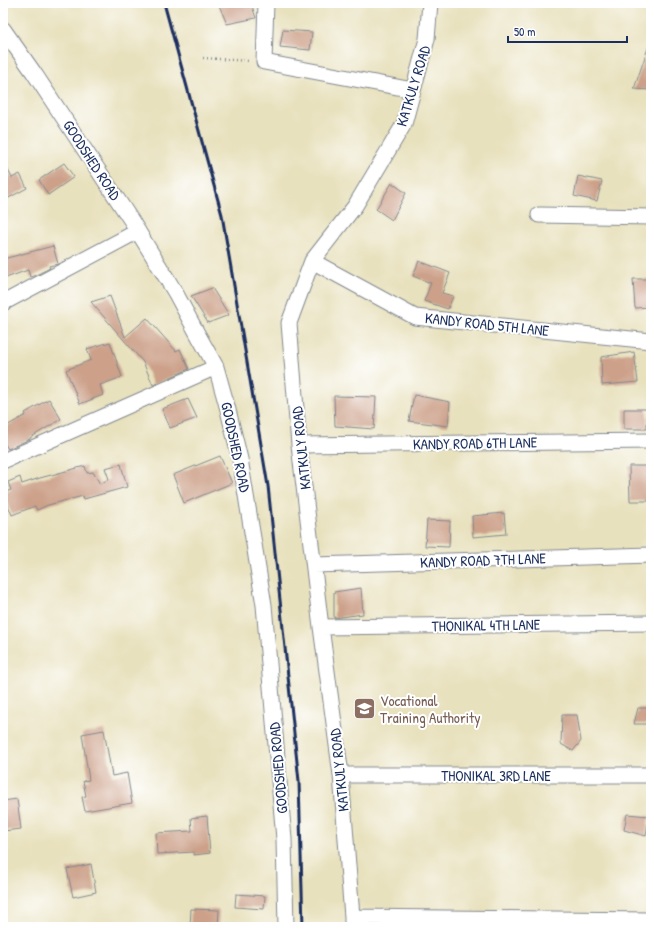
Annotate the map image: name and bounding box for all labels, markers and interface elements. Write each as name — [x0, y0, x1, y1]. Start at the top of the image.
scale bar — [508, 18, 627, 44]
text: 50 m — [514, 23, 535, 40]
street label: KATKULY ROAD — [391, 42, 436, 129]
street label: GOODSHED ROAD — [58, 116, 126, 205]
street label: KANDY ROAD 5TH LANE — [424, 307, 550, 341]
street label: GOODSHED ROAD — [216, 400, 256, 495]
street label: KATKULY ROAD — [286, 404, 316, 491]
street label: KANDY ROAD 6TH LANE — [413, 431, 538, 455]
street label: KANDY ROAD 7TH LANE — [420, 547, 547, 573]
street label: THONIKAL 4TH LANE — [431, 614, 541, 636]
place label: Vocational Training Authority — [380, 690, 481, 728]
school or university icon: Vocational Training Authority — [352, 696, 378, 722]
street label: GOODSHED ROAD — [263, 721, 292, 815]
street label: KATKULY ROAD — [324, 726, 354, 813]
street label: THONIKAL 3RD LANE — [441, 765, 551, 786]

